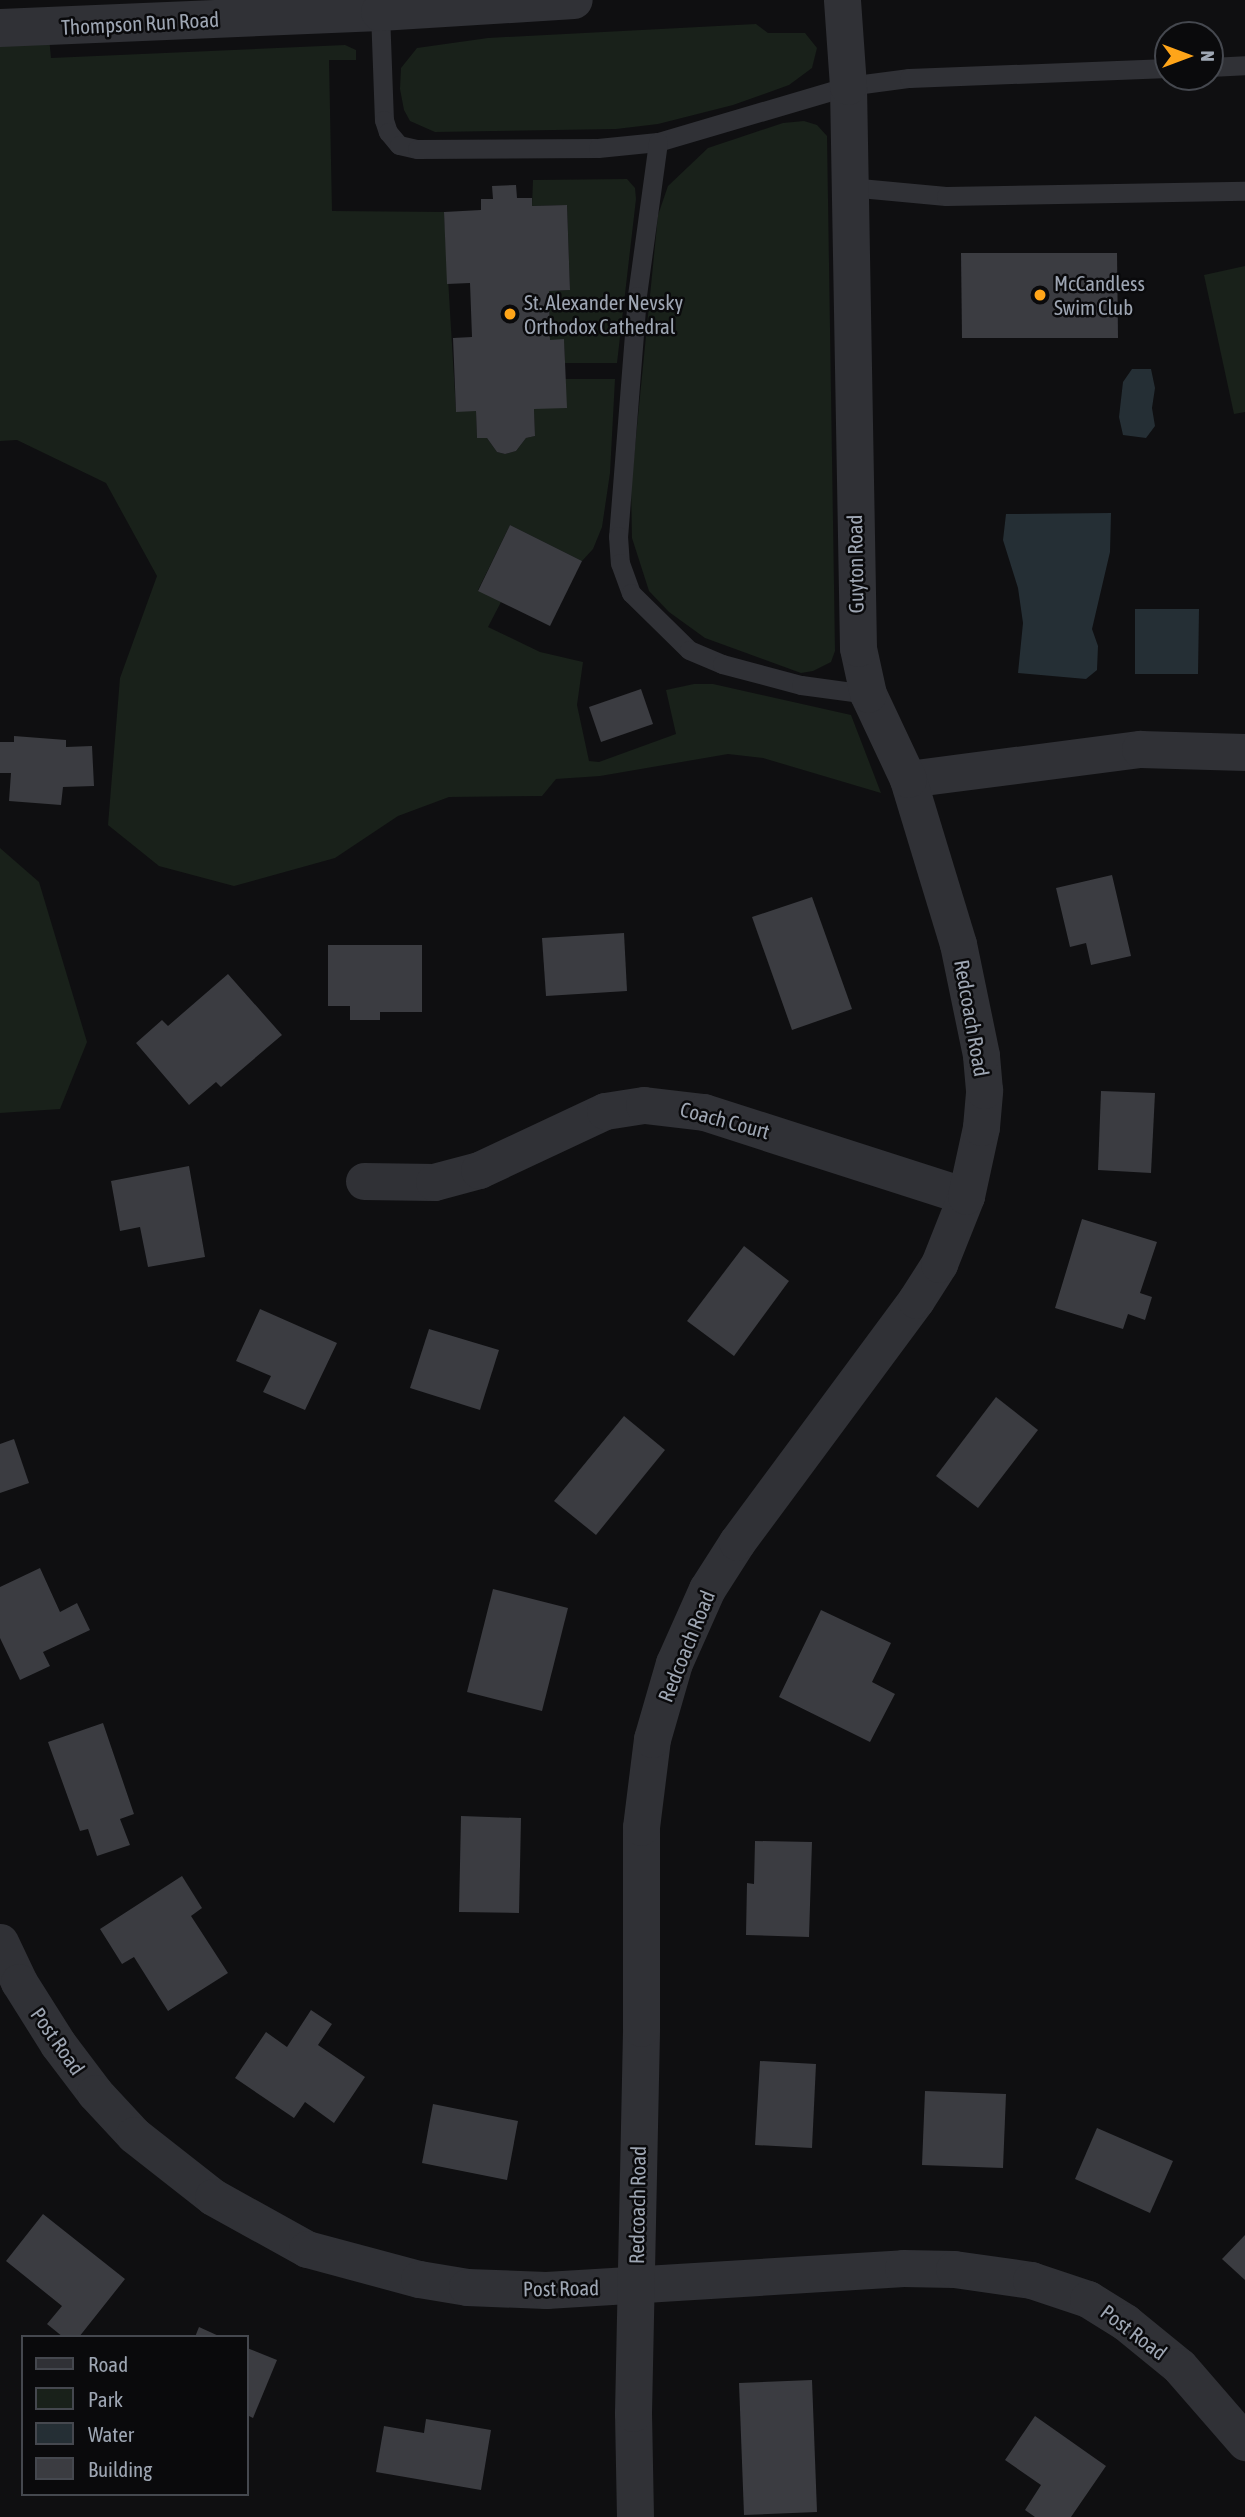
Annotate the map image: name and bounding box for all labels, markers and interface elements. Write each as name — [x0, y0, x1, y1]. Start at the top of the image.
street label: Thompson Run Road — [60, 6, 220, 40]
north arrow — [1154, 21, 1224, 91]
text: N — [1197, 50, 1219, 62]
place label: McCandless Swim Club — [1054, 270, 1145, 320]
marker: McCandless Swim Club — [1032, 287, 1048, 303]
place label: St. Alexander Nevsky Orthodox Cathedral — [524, 289, 683, 339]
marker: St. Alexander Nevsky Orthodox Cathedral — [502, 306, 518, 322]
street label: Guyton Road — [842, 514, 868, 614]
street label: Redcoach Road — [949, 958, 995, 1078]
street label: Coach Court — [678, 1096, 772, 1144]
street label: Redcoach Road — [652, 1586, 720, 1706]
street label: Post Road — [26, 2002, 90, 2080]
street label: Redcoach Road — [623, 2146, 651, 2264]
street label: Post Road — [523, 2275, 599, 2301]
street label: Post Road — [1096, 2299, 1172, 2365]
legend — [21, 2335, 248, 2496]
text: Road — [88, 2352, 128, 2376]
text: Park — [88, 2387, 123, 2411]
text: Water — [88, 2422, 134, 2446]
text: Building — [88, 2457, 152, 2481]

